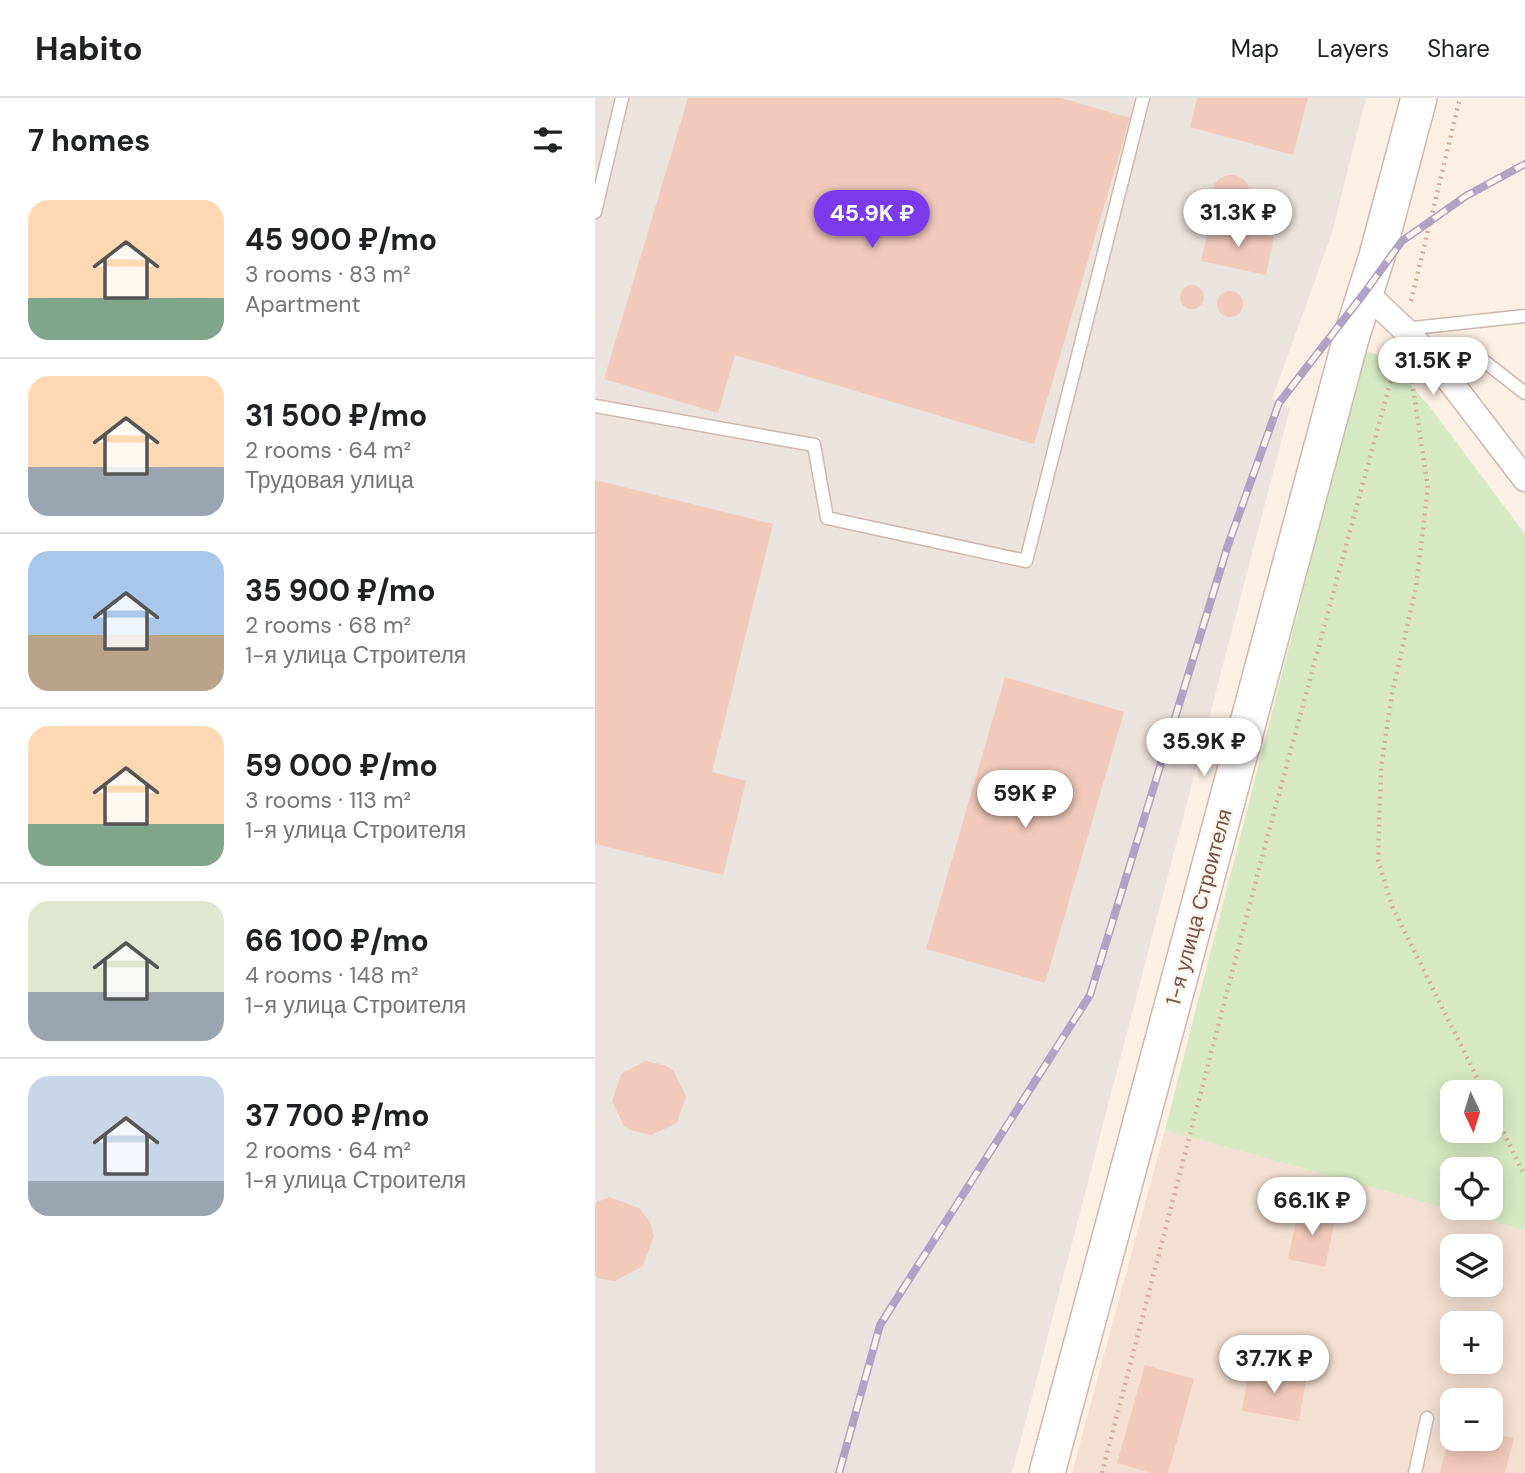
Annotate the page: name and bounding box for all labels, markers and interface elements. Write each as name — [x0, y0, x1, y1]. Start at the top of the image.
text: Habito — [35, 27, 143, 70]
text: Map — [1231, 33, 1279, 64]
text: Layers — [1317, 33, 1389, 64]
text: Share — [1427, 33, 1490, 64]
text: 7 homes — [28, 121, 150, 160]
icon: filters — [529, 121, 567, 159]
pin: 45.9K ₽ — [807, 190, 937, 250]
pin: 31.3K ₽ — [1173, 190, 1303, 249]
text: 31.3K ₽ — [1199, 197, 1277, 227]
text: 45.9K ₽ — [830, 198, 914, 228]
text: 45 900 ₽/mo — [245, 220, 437, 259]
icon: home — [84, 228, 168, 312]
text: 3 rooms · 83 m² — [245, 259, 411, 289]
text: Apartment — [245, 289, 360, 319]
pin: 31.5K ₽ — [1368, 338, 1498, 397]
text: 31.5K ₽ — [1394, 345, 1472, 375]
text: 31 500 ₽/mo — [245, 396, 427, 435]
icon: home — [84, 404, 168, 488]
text: 2 rooms · 64 m² — [245, 435, 411, 465]
text: Трудовая улица — [245, 465, 414, 495]
text: 35 900 ₽/mo — [245, 571, 436, 610]
icon: home — [84, 579, 168, 663]
text: 2 rooms · 68 m² — [245, 610, 411, 640]
text: 1-я улица Строителя — [245, 640, 466, 670]
pin: 35.9K ₽ — [1139, 718, 1269, 778]
text: 35.9K ₽ — [1162, 726, 1246, 756]
text: 59 000 ₽/mo — [245, 746, 438, 785]
icon: home — [84, 754, 168, 838]
pin: 59K ₽ — [976, 770, 1074, 830]
text: 59K ₽ — [993, 778, 1057, 808]
text: 3 rooms · 113 m² — [245, 785, 411, 815]
street label: 1-я улица Строителя — [1159, 806, 1239, 1008]
text: 1-я улица Строителя — [245, 815, 466, 845]
text: 66 100 ₽/mo — [245, 921, 429, 960]
icon: home — [84, 929, 168, 1013]
text: 4 rooms · 148 m² — [245, 960, 419, 990]
text: 1-я улица Строителя — [245, 990, 466, 1020]
north arrow — [1440, 1080, 1503, 1143]
map controls — [1440, 1080, 1503, 1451]
text: 37 700 ₽/mo — [245, 1096, 430, 1135]
icon: home — [84, 1104, 168, 1188]
text: 2 rooms · 64 m² — [245, 1135, 411, 1165]
button: locate — [1440, 1157, 1503, 1220]
text: 1-я улица Строителя — [245, 1165, 466, 1195]
pin: 66.1K ₽ — [1247, 1178, 1377, 1237]
text: 66.1K ₽ — [1273, 1185, 1351, 1215]
button: layers — [1440, 1234, 1503, 1297]
button: + — [1440, 1311, 1503, 1374]
pin: 37.7K ₽ — [1209, 1336, 1339, 1395]
text: 37.7K ₽ — [1235, 1343, 1313, 1373]
button: − — [1440, 1388, 1503, 1451]

